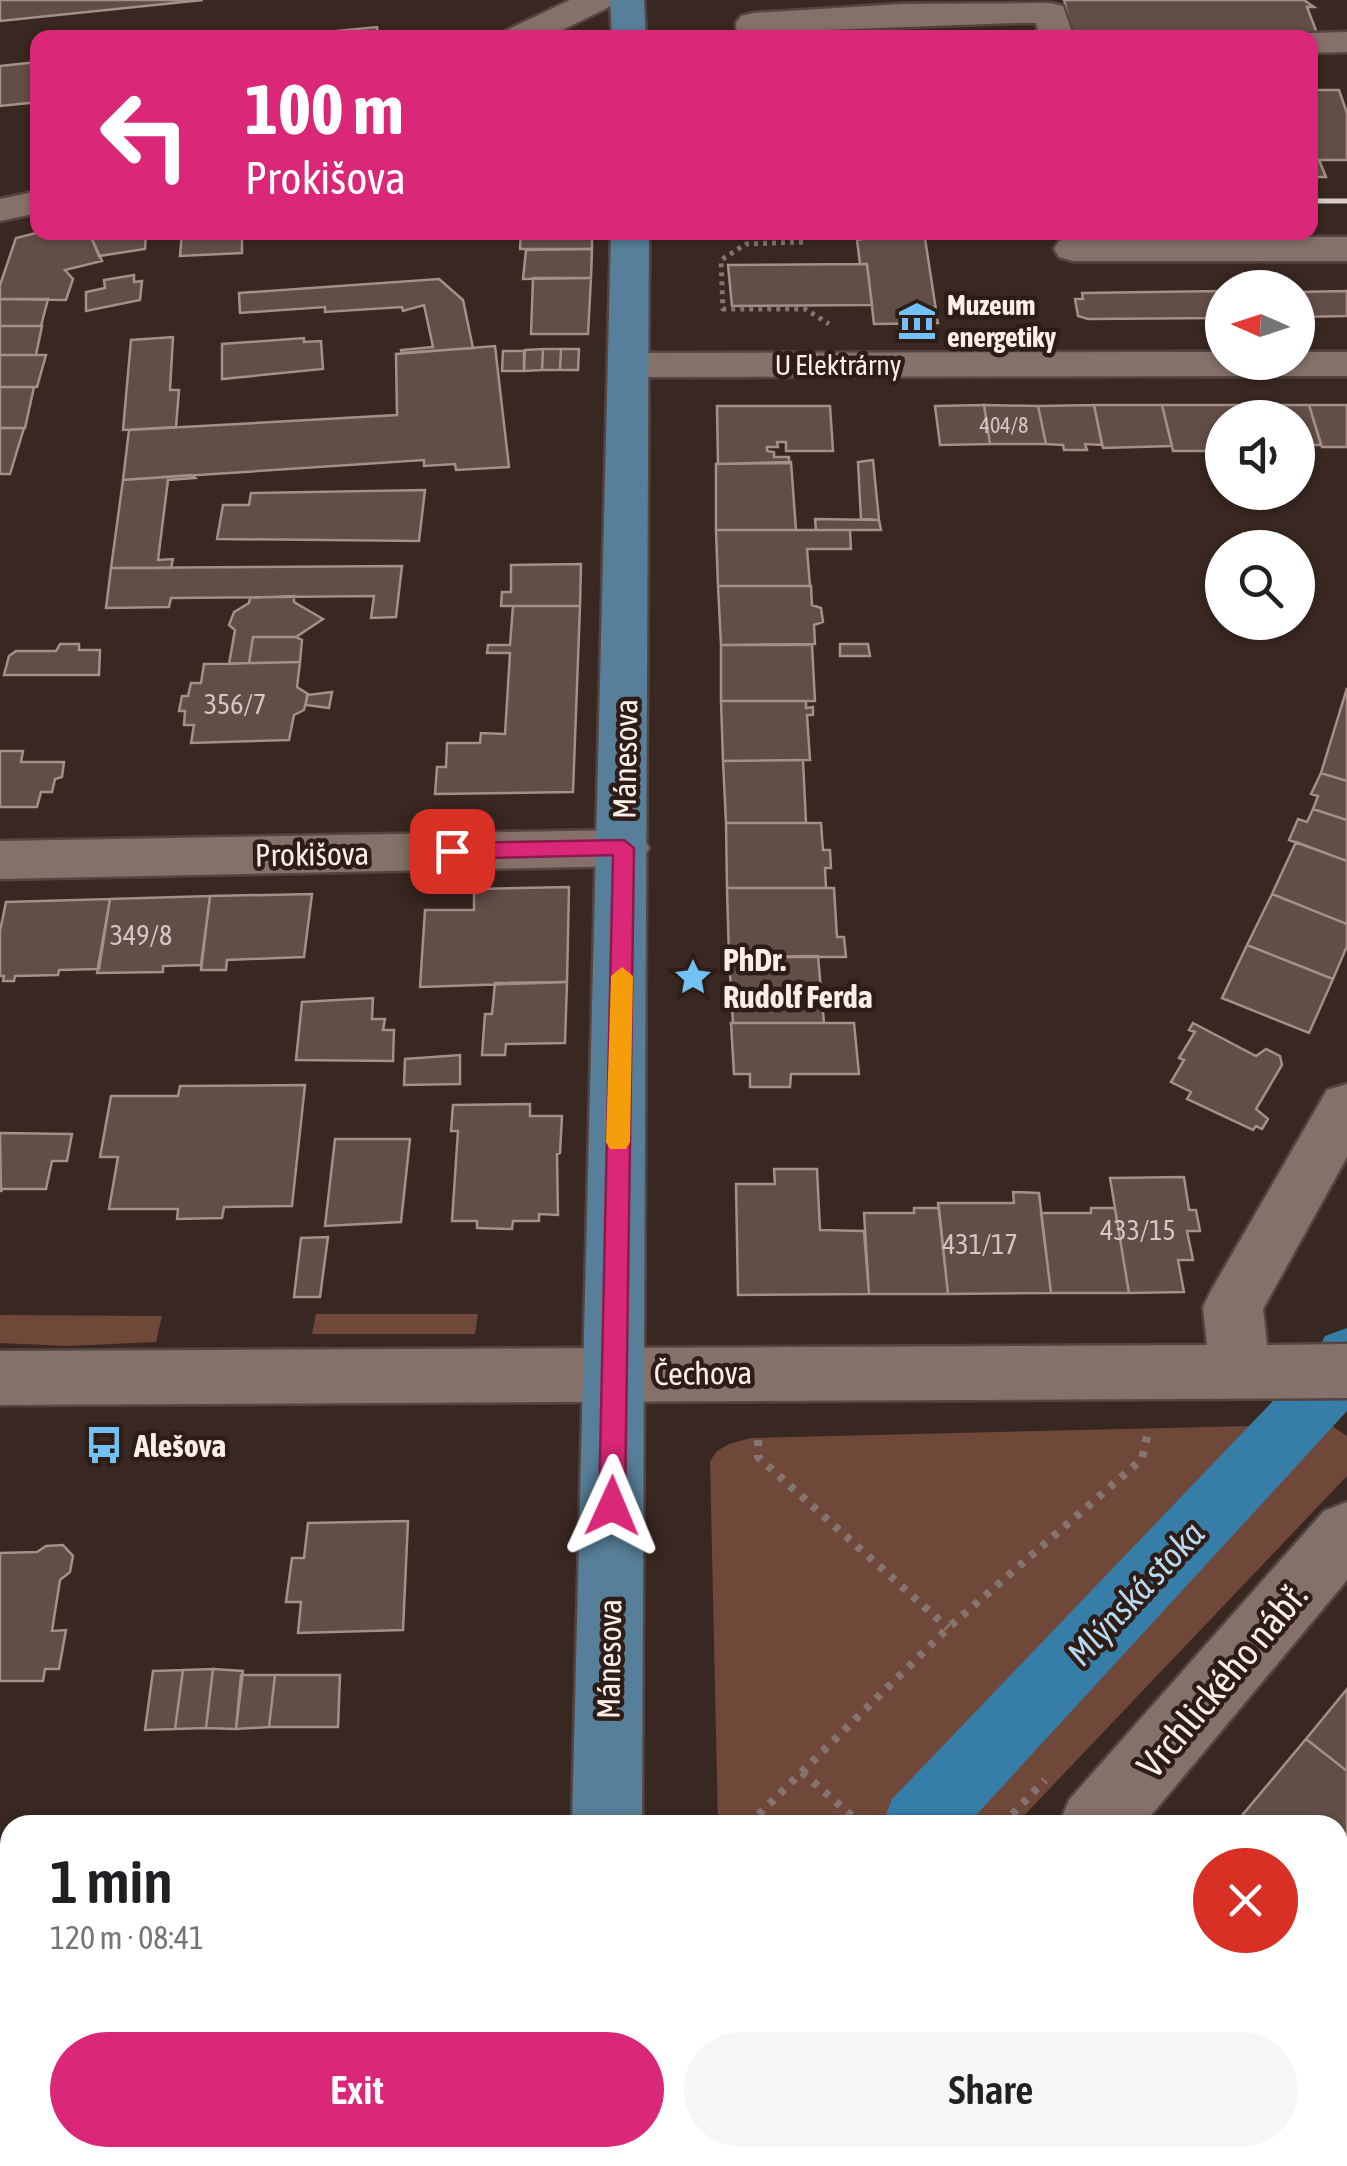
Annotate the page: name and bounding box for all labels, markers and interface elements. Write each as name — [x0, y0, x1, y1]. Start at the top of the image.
text: 100 m — [245, 69, 404, 149]
icon: left — [80, 70, 210, 200]
text: Prokišova — [245, 152, 406, 204]
north arrow — [1205, 270, 1315, 380]
map controls — [1205, 270, 1315, 640]
place label: Muzeum energetiky — [947, 289, 1056, 353]
museum icon: Muzeum energetiky — [896, 300, 938, 342]
street label: U Elektrárny — [775, 349, 901, 381]
button: sound — [1205, 400, 1315, 510]
house number: 404/8 — [980, 412, 1028, 438]
button: search — [1205, 530, 1315, 640]
house number: 356/7 — [204, 688, 266, 720]
street label: Mánesova — [605, 699, 645, 819]
pin — [410, 809, 495, 894]
icon: arrive — [425, 824, 480, 879]
street label: Prokišova — [254, 835, 370, 873]
house number: 349/8 — [110, 919, 172, 951]
place label: PhDr. Rudolf Ferda — [723, 941, 873, 1015]
place icon: PhDr. Rudolf Ferda — [672, 956, 714, 998]
house number: 433/15 — [1100, 1214, 1176, 1246]
house number: 431/17 — [942, 1228, 1018, 1260]
street label: Čechova — [653, 1354, 753, 1392]
bus stop icon: Alešova — [83, 1424, 125, 1466]
place label: Alešova — [133, 1427, 226, 1464]
position arrow — [560, 1454, 664, 1558]
water label: Mlýnská stoka — [1059, 1513, 1211, 1673]
street label: Vrchlického nábř. — [1128, 1574, 1316, 1786]
street label: Mánesova — [589, 1599, 629, 1719]
text: 1 min — [50, 1847, 173, 1916]
button: close — [1193, 1848, 1298, 1953]
text: 120 m · 08:41 — [50, 1919, 204, 1956]
button: Exit — [50, 2032, 664, 2147]
button: Share — [684, 2032, 1298, 2147]

